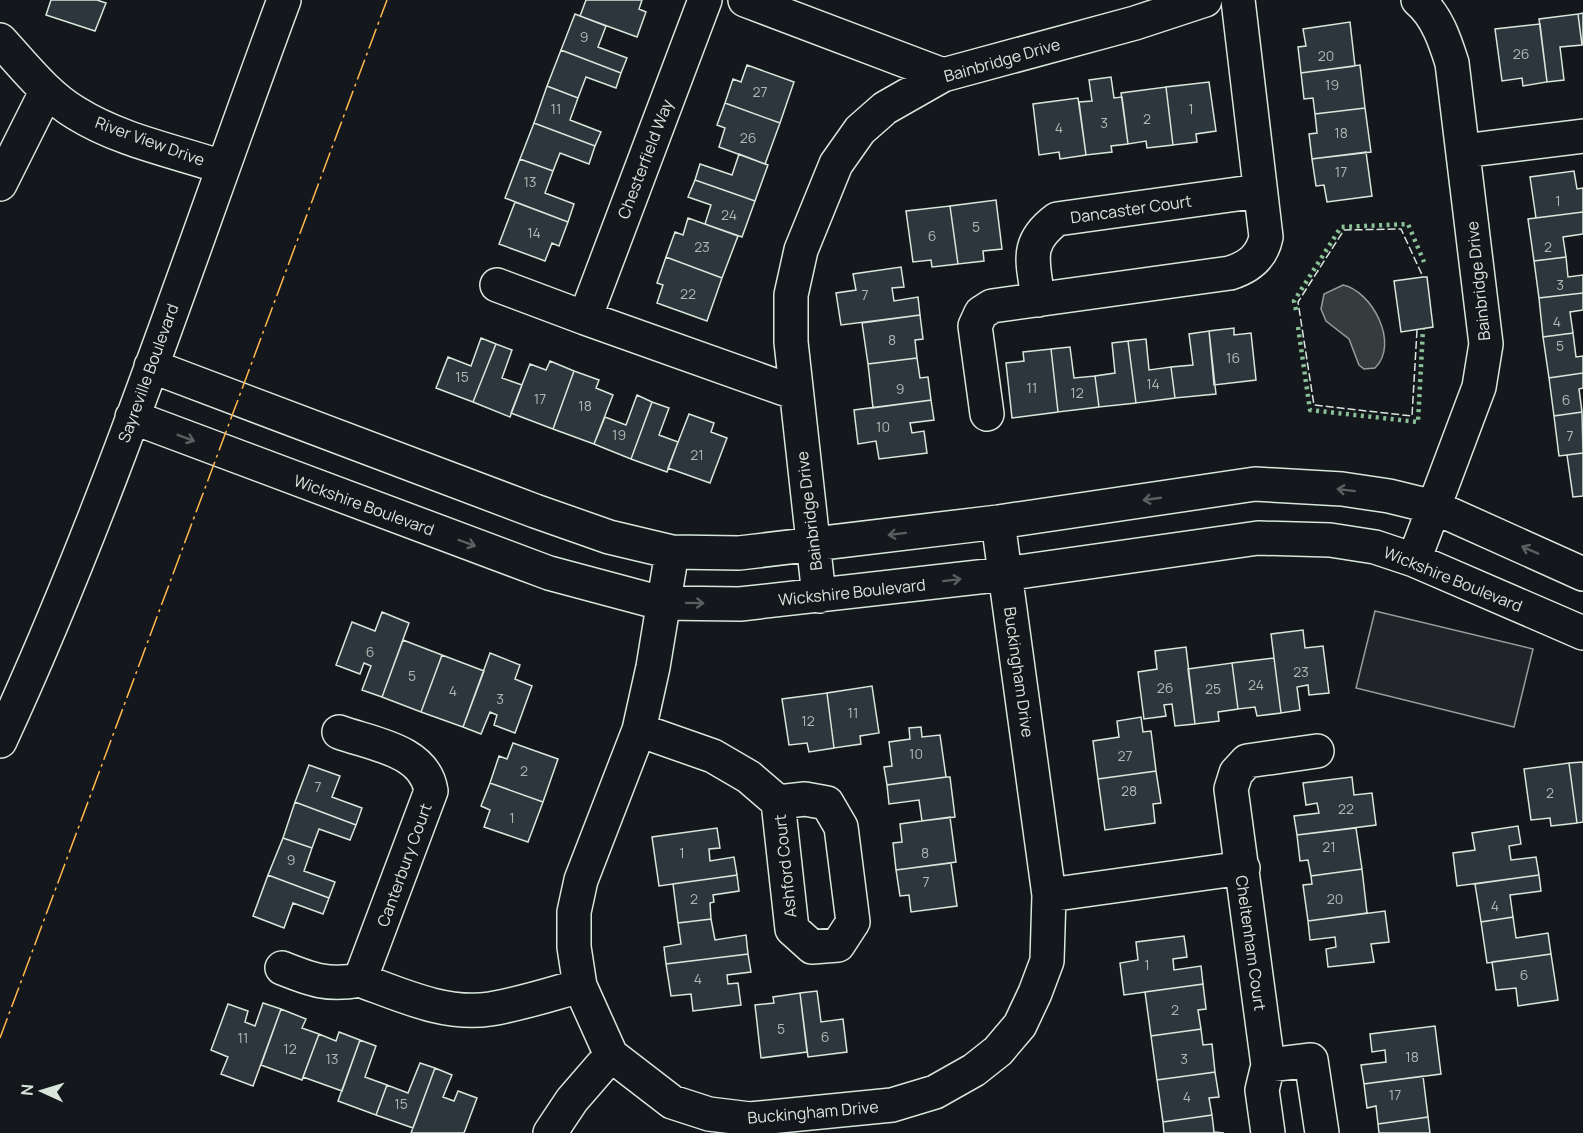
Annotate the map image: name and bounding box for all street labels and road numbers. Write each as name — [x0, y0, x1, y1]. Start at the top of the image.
street label: Bainbridge Drive — [941, 33, 1063, 87]
street label: Chesterfield Way — [612, 96, 678, 222]
street label: River View Drive — [92, 111, 208, 171]
street label: Dancaster Court — [1069, 190, 1193, 228]
street label: Bainbridge Drive — [1461, 220, 1495, 342]
street label: Sayreville Boulevard — [113, 300, 183, 446]
street label: Bainbridge Drive — [791, 450, 827, 572]
street label: Wickshire Boulevard — [291, 469, 437, 541]
street label: Wickshire Boulevard — [1380, 541, 1526, 617]
street label: Wickshire Boulevard — [777, 573, 927, 611]
street label: Buckingham Drive — [999, 605, 1039, 739]
street label: Canterbury Court — [371, 800, 437, 930]
street label: Ashford Court — [769, 813, 801, 919]
street label: Cheltenham Court — [1231, 874, 1271, 1012]
street label: Buckingham Drive — [747, 1095, 879, 1129]

